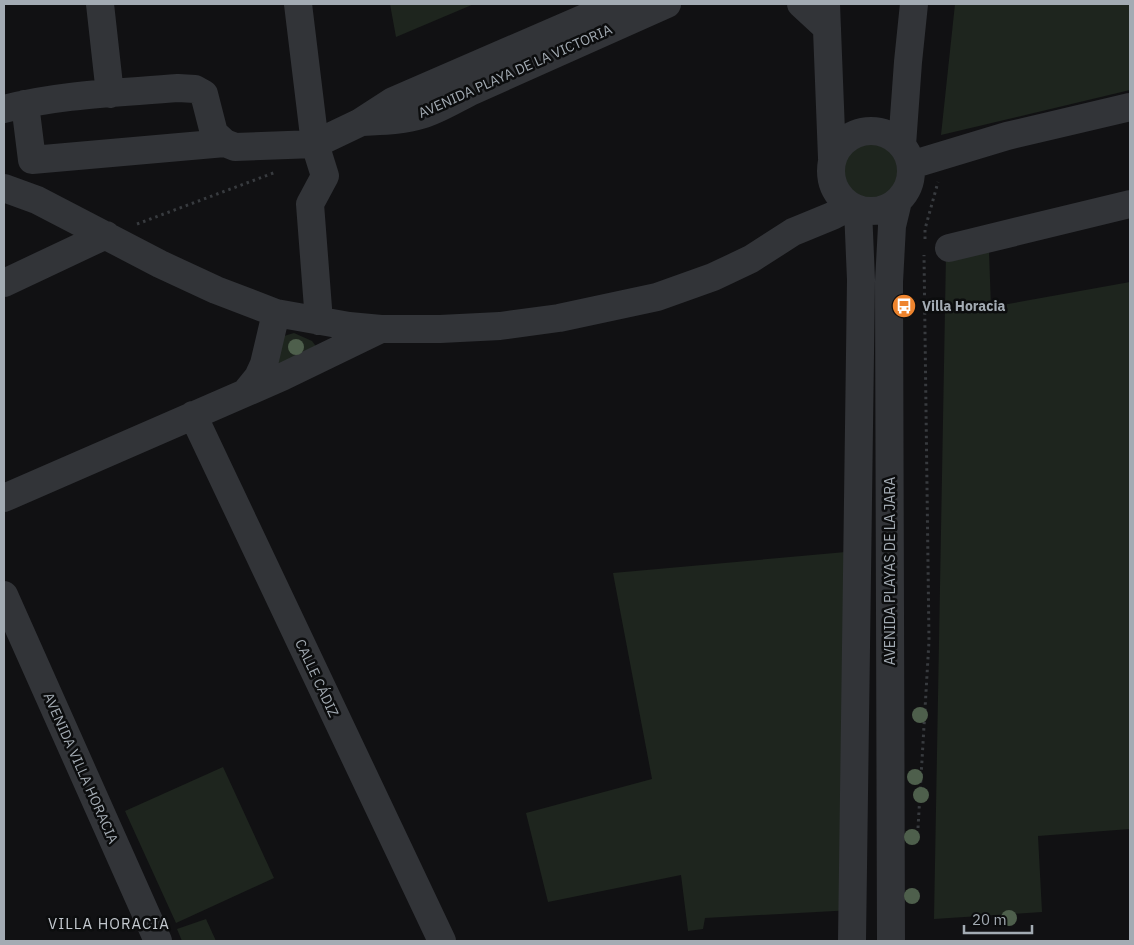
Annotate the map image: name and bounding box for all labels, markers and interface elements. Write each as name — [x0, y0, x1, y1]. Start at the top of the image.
street label: AVENIDA PLAYA DE LA VICTORIA — [415, 20, 615, 122]
bus stop icon: Villa Horacia — [891, 293, 917, 319]
place label: Villa Horacia — [922, 297, 1005, 315]
street label: AVENIDA PLAYAS DE LA JARA — [881, 477, 899, 665]
street label: CALLE CÁDIZ — [291, 636, 344, 720]
street label: AVENIDA VILLA HORACIA — [40, 690, 123, 846]
scale bar — [964, 902, 1032, 934]
text: 20 m — [972, 910, 1007, 929]
district label: VILLA HORACIA — [48, 914, 170, 933]

